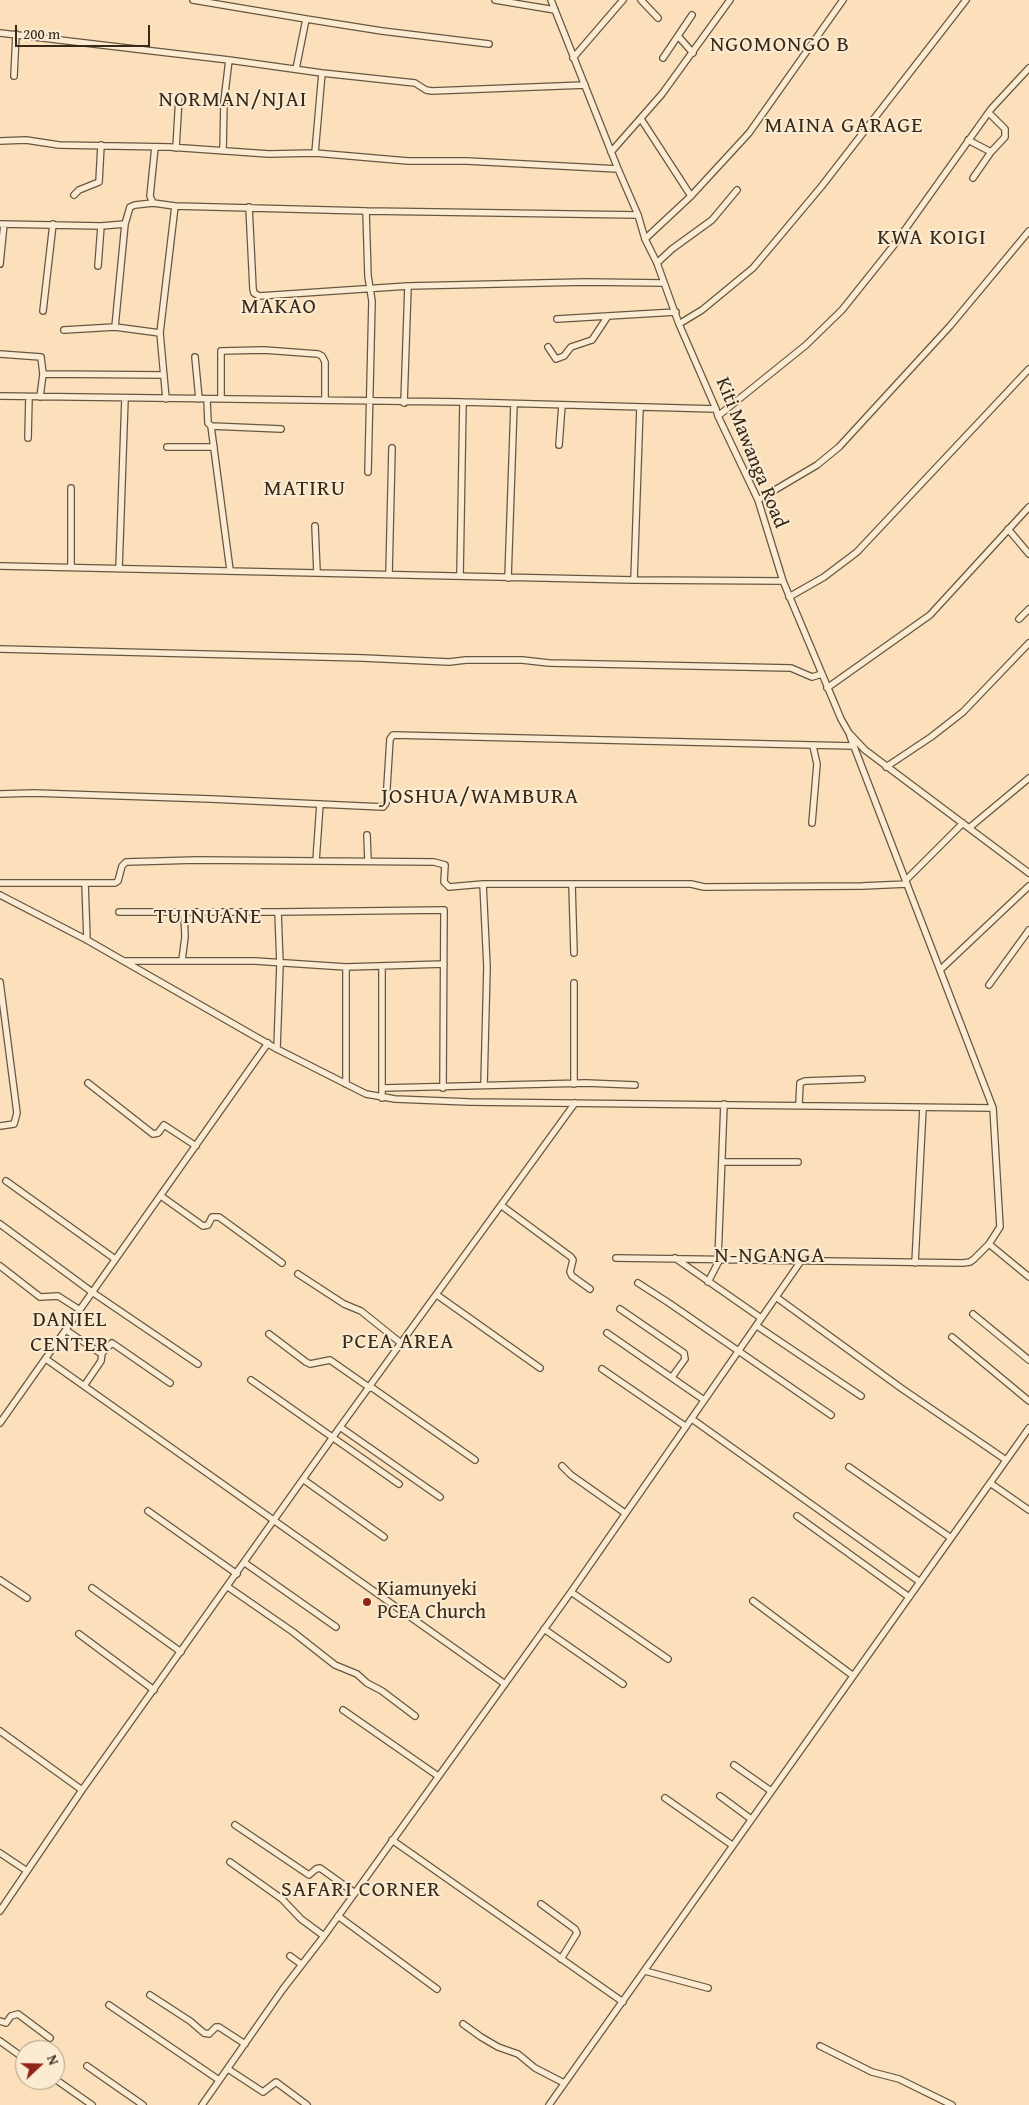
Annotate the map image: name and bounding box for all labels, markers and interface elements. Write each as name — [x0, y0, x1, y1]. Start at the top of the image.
scale bar — [18, 15, 152, 47]
text: 200 m — [23, 23, 60, 44]
district label: NGOMONGO B — [709, 32, 851, 58]
district label: NORMAN/NJAI — [157, 87, 309, 113]
district label: MAINA GARAGE — [763, 113, 925, 139]
district label: KWA KOIGI — [876, 225, 988, 251]
district label: MAKAO — [240, 294, 318, 320]
street label: Kiti Mawanga Road — [710, 374, 792, 532]
district label: MATIRU — [263, 476, 347, 502]
district label: JOSHUA/WAMBURA — [379, 784, 581, 810]
district label: TUINUANE — [153, 904, 263, 930]
district label: N-NGANGA — [713, 1243, 827, 1269]
district label: DANIEL CENTER — [29, 1307, 111, 1358]
district label: PCEA AREA — [341, 1329, 455, 1355]
place label: Kiamunyeki PCEA Church — [377, 1578, 486, 1625]
marker: Kiamunyeki PCEA Church — [361, 1596, 373, 1608]
district label: SAFARI CORNER — [279, 1877, 443, 1903]
north arrow — [15, 2040, 65, 2090]
text: N — [42, 2052, 64, 2068]

